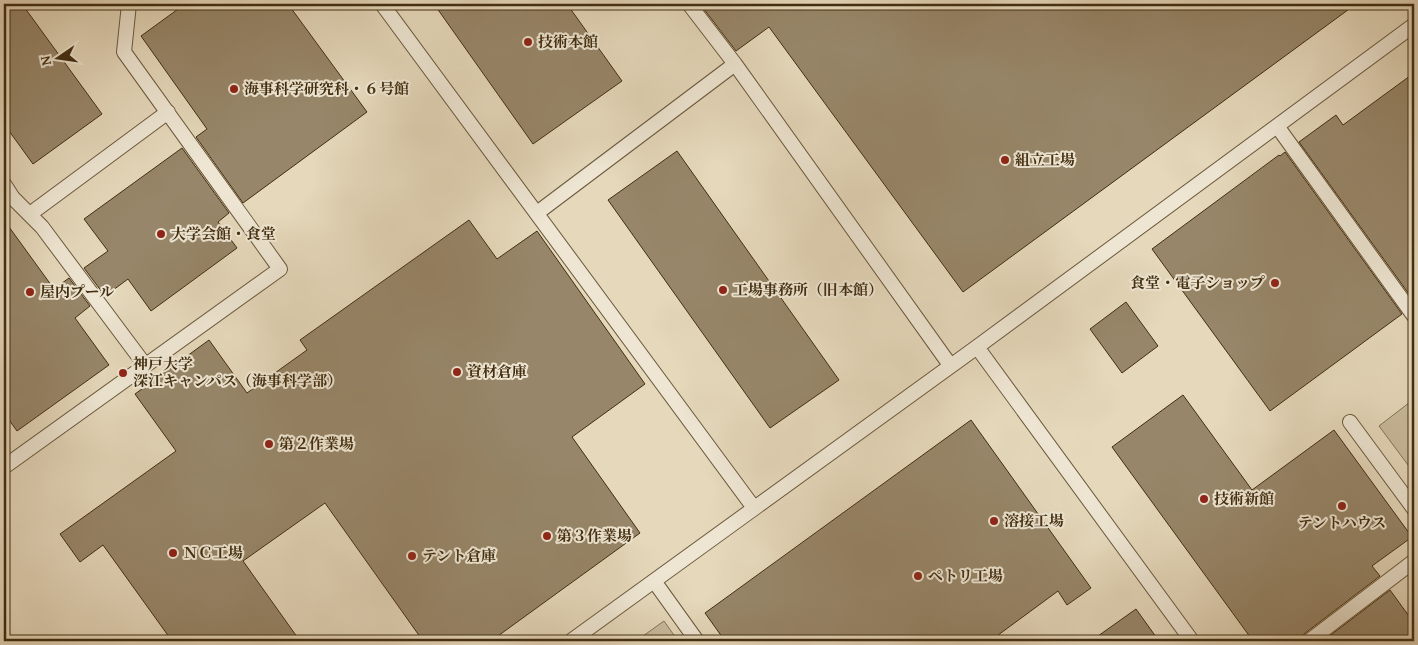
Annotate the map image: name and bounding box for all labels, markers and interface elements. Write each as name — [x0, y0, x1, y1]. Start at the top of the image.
place label: 技術本館 — [538, 31, 598, 52]
north arrow — [32, 32, 82, 82]
marker: 技術本館 — [522, 36, 534, 48]
text: N — [34, 53, 56, 68]
place label: 海事科学研究科・６号館 — [244, 78, 409, 99]
marker: 海事科学研究科・６号館 — [228, 83, 240, 95]
place label: 組立工場 — [1015, 149, 1075, 170]
marker: 組立工場 — [999, 154, 1011, 166]
place label: 大学会館・食堂 — [171, 223, 276, 244]
marker: 大学会館・食堂 — [155, 228, 167, 240]
place label: 食堂・電子ショップ — [1130, 272, 1265, 293]
marker: 食堂・電子ショップ — [1269, 277, 1281, 289]
place label: 工場事務所（旧本館） — [733, 279, 883, 300]
place label: 屋内プール — [40, 281, 114, 302]
marker: 工場事務所（旧本館） — [717, 284, 729, 296]
marker: 屋内プール — [24, 286, 36, 298]
place label: 神戸大学 深江キャンパス（海事科学部） — [133, 353, 342, 391]
place label: 資材倉庫 — [467, 361, 527, 382]
marker: 資材倉庫 — [451, 366, 463, 378]
marker: 神戸大学 深江キャンパス（海事科学部） — [117, 367, 129, 379]
place label: 第２作業場 — [279, 433, 354, 454]
marker: 第２作業場 — [263, 438, 275, 450]
place label: 技術新館 — [1214, 488, 1274, 509]
marker: 技術新館 — [1198, 493, 1210, 505]
marker: テントハウス — [1336, 500, 1348, 512]
place label: 溶接工場 — [1004, 510, 1064, 531]
place label: テントハウス — [1298, 512, 1386, 533]
marker: 溶接工場 — [988, 515, 1000, 527]
place label: 第３作業場 — [557, 525, 632, 546]
marker: 第３作業場 — [541, 530, 553, 542]
place label: ＮＣ工場 — [183, 542, 243, 563]
place label: テント倉庫 — [422, 545, 496, 566]
marker: ＮＣ工場 — [167, 547, 179, 559]
marker: テント倉庫 — [406, 550, 418, 562]
place label: ペトリ工場 — [928, 565, 1003, 586]
marker: ペトリ工場 — [912, 570, 924, 582]

